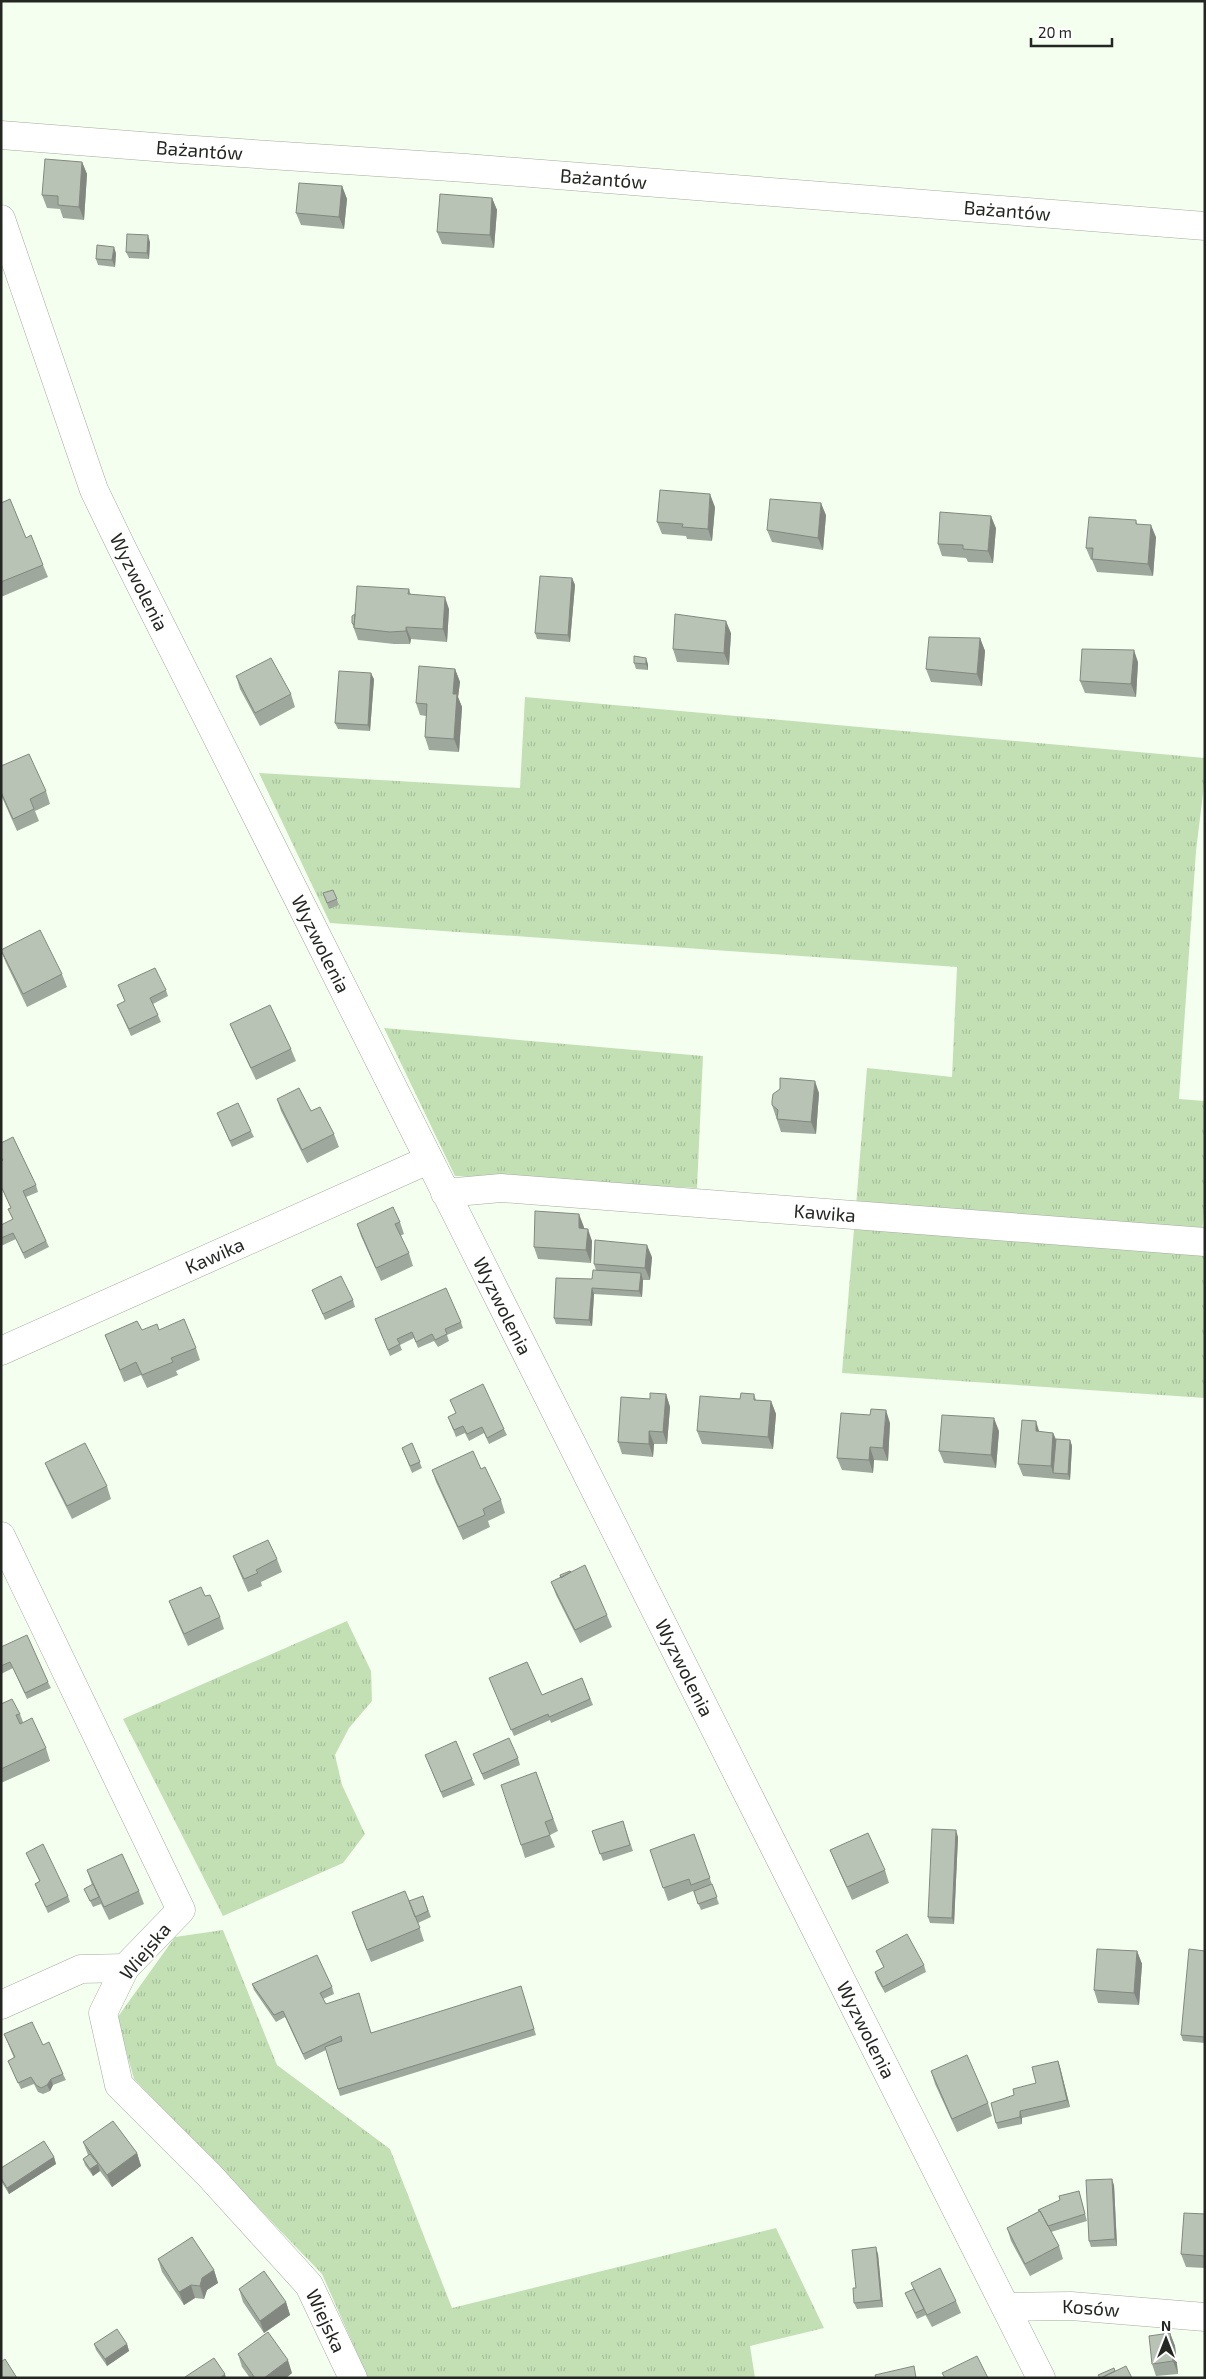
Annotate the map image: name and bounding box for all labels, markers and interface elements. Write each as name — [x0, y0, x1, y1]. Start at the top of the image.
scale bar — [1031, 15, 1112, 47]
text: 20 m — [1038, 23, 1072, 41]
street label: Bażantów — [155, 135, 244, 164]
street label: Bażantów — [559, 163, 648, 193]
street label: Bażantów — [963, 195, 1052, 225]
street label: Wyzwolenia — [106, 529, 174, 634]
street label: Wyzwolenia — [287, 891, 355, 996]
street label: Kawika — [793, 1198, 857, 1226]
street label: Kawika — [181, 1232, 247, 1278]
street label: Wyzwolenia — [469, 1253, 537, 1358]
street label: Wyzwolenia — [651, 1615, 719, 1720]
street label: Wiejska — [114, 1917, 175, 1984]
street label: Wyzwolenia — [832, 1977, 901, 2082]
street label: Wiejska — [302, 2285, 351, 2356]
street label: Kosów — [1062, 2294, 1121, 2321]
north arrow — [1141, 2314, 1191, 2364]
text: N — [1161, 2317, 1171, 2334]

